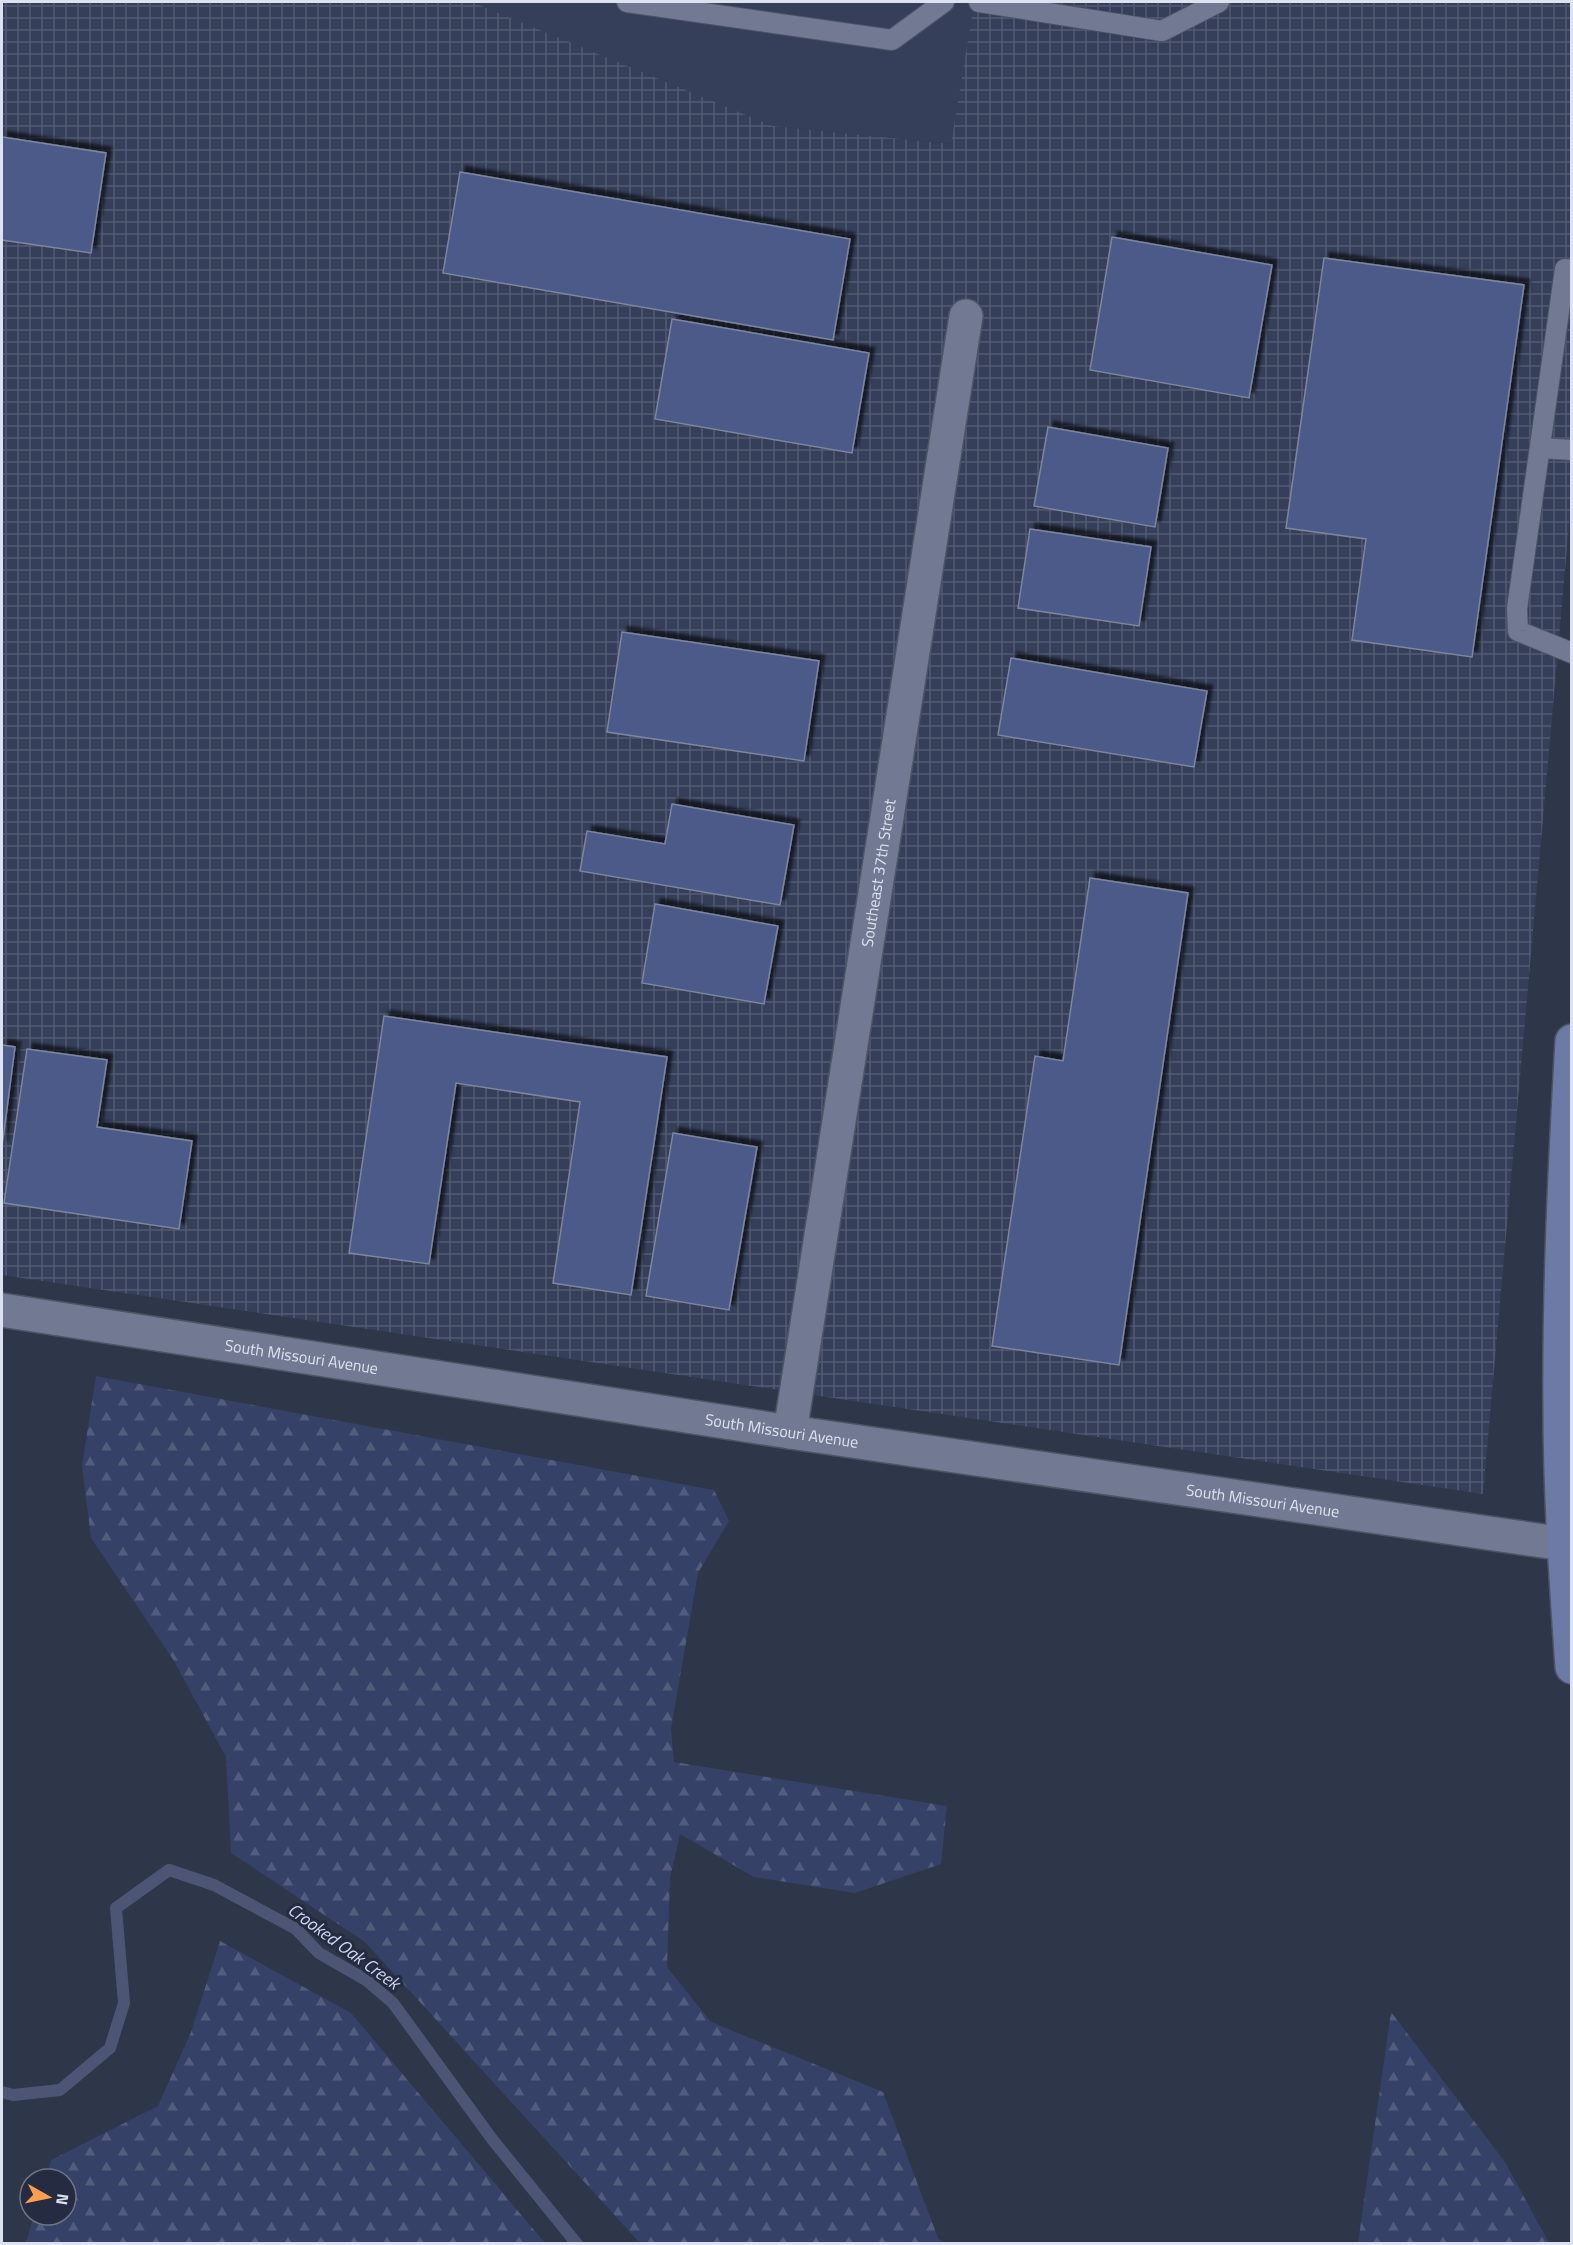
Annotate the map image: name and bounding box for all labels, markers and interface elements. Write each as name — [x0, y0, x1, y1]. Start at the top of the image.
street label: Southeast 37th Street — [855, 797, 902, 949]
street label: South Missouri Avenue — [223, 1333, 380, 1380]
street label: South Missouri Avenue — [703, 1407, 860, 1454]
street label: South Missouri Avenue — [1184, 1477, 1341, 1523]
water label: Crooked Oak Creek — [282, 1896, 407, 1997]
north arrow — [18, 2167, 78, 2227]
text: N — [50, 2192, 76, 2207]

